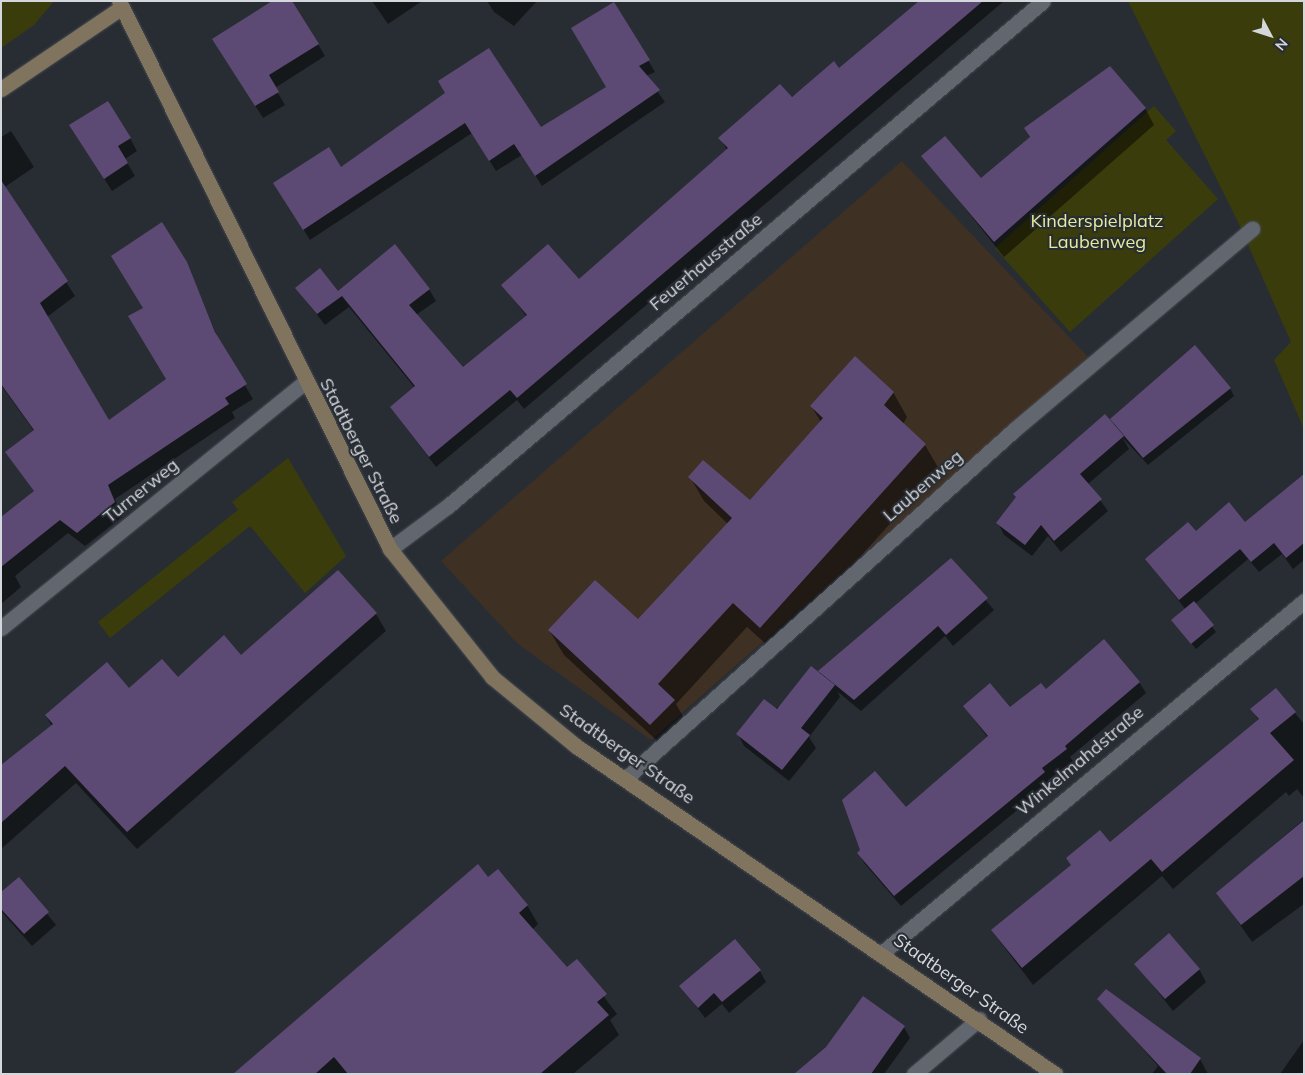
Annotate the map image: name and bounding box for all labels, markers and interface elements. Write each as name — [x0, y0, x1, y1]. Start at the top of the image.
north arrow — [1245, 10, 1295, 60]
text: N — [1271, 35, 1292, 54]
street label: Feuerhausstraße — [645, 209, 767, 315]
park label: Kinderspielplatz Laubenweg — [1031, 211, 1163, 253]
street label: Stadtberger Straße — [315, 375, 407, 527]
street label: Laubenweg — [879, 446, 967, 526]
street label: Turnerweg — [99, 454, 183, 528]
street label: Stadtberger Straße — [555, 699, 699, 809]
street label: Winkelmahdstraße — [1012, 701, 1148, 821]
street label: Stadtberger Straße — [889, 929, 1033, 1039]

